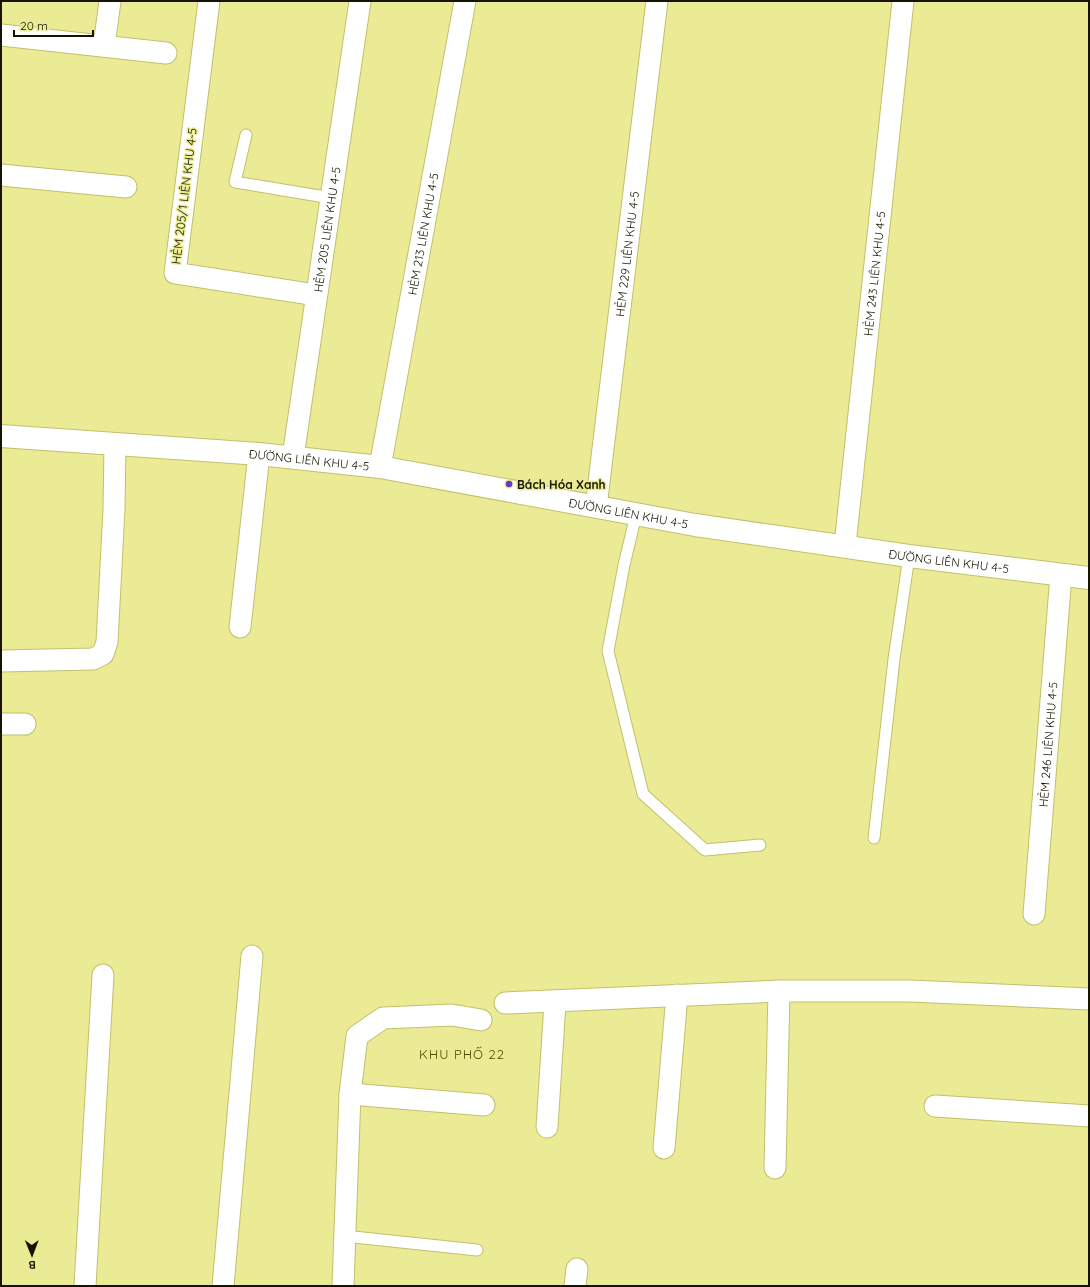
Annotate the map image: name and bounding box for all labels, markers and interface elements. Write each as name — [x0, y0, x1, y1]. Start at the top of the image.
scale bar — [14, 12, 93, 38]
text: 20 m — [20, 18, 48, 33]
street label: HẺM 205/1 LIÊN KHU 4-5 — [168, 127, 200, 265]
street label: HẺM 205 LIÊN KHU 4-5 — [310, 166, 343, 293]
street label: HẺM 213 LIÊN KHU 4-5 — [404, 172, 441, 296]
street label: HẺM 229 LIÊN KHU 4-5 — [612, 190, 642, 317]
street label: HẺM 243 LIÊN KHU 4-5 — [860, 210, 888, 337]
street label: ĐƯỜNG LIÊN KHU 4-5 — [248, 446, 370, 473]
place label: Bách Hóa Xanh — [517, 477, 606, 492]
marker: Bách Hóa Xanh — [504, 479, 514, 489]
street label: ĐƯỜNG LIÊN KHU 4-5 — [568, 494, 689, 531]
street label: ĐƯỜNG LIÊN KHU 4-5 — [888, 546, 1010, 576]
street label: HẺM 246 LIÊN KHU 4-5 — [1035, 681, 1060, 808]
district label: KHU PHỐ 22 — [419, 1046, 505, 1062]
north arrow — [12, 1235, 52, 1275]
text: B — [28, 1258, 36, 1272]

